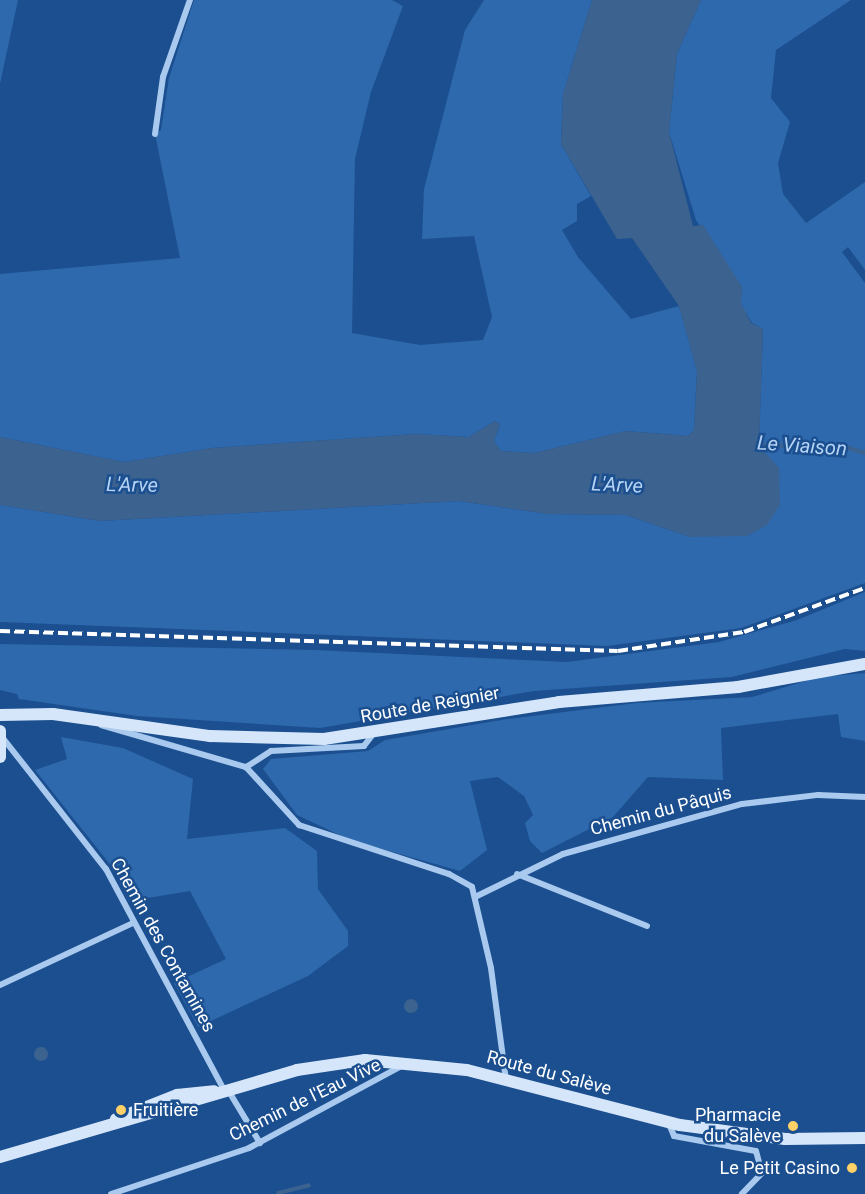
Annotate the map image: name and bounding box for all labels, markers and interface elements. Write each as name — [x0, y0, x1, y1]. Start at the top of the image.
water label: Le Viaison — [756, 431, 848, 461]
water label: L'Arve — [591, 472, 643, 498]
water label: L'Arve — [106, 473, 158, 497]
street label: Route de Reignier — [359, 682, 501, 728]
street label: Chemin du Pâquis — [588, 782, 734, 840]
street label: Chemin des Contamines — [106, 854, 220, 1036]
street label: Route du Salève — [484, 1046, 614, 1100]
street label: Chemin de l'Eau Vive — [226, 1054, 384, 1146]
place label: Fruitière — [133, 1099, 198, 1121]
marker: Fruitière — [114, 1103, 128, 1117]
place label: Pharmacie du Salève — [695, 1105, 781, 1148]
marker: Pharmacie du Salève — [786, 1119, 800, 1133]
place label: Le Petit Casino — [720, 1157, 840, 1179]
marker: Le Petit Casino — [845, 1161, 859, 1175]

